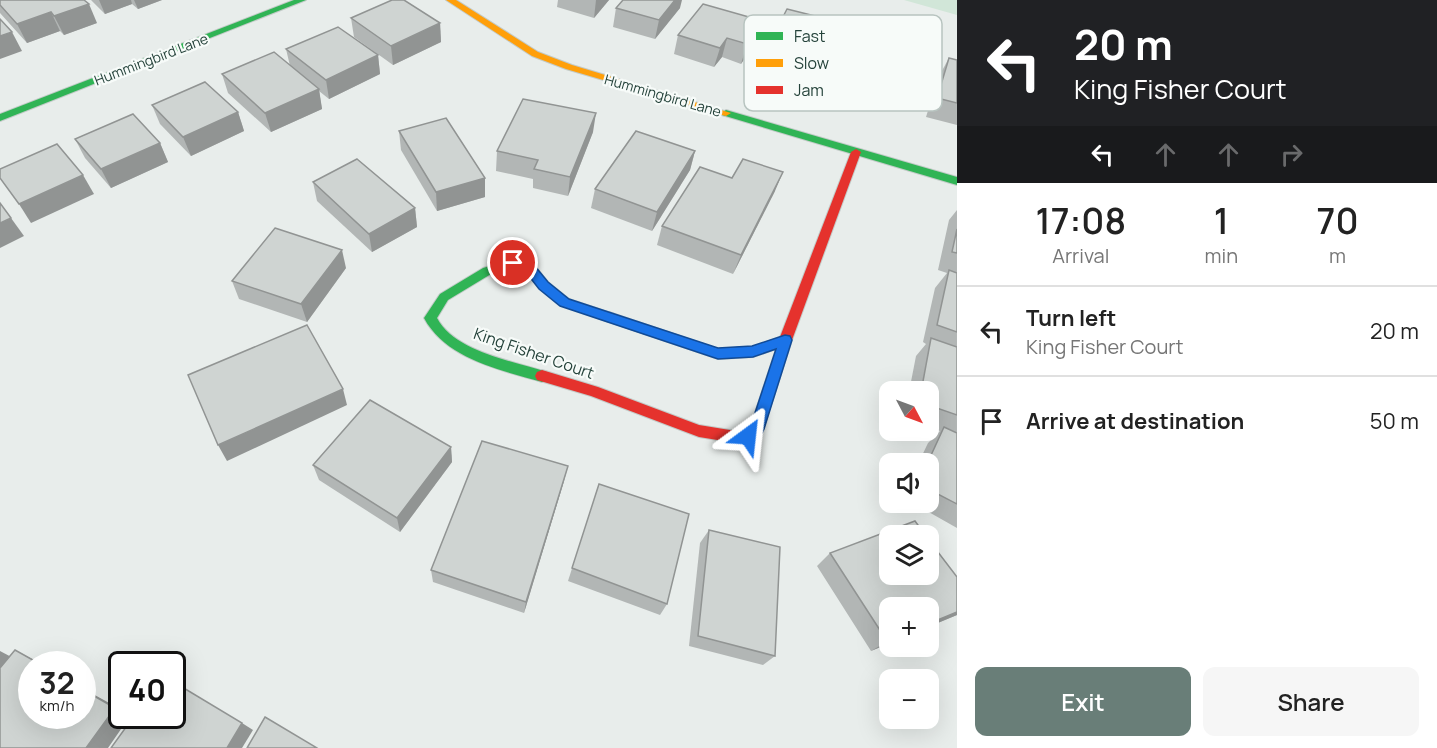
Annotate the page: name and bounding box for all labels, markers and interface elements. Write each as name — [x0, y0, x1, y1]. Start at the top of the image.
legend — [744, 15, 942, 111]
text: 20 m — [1074, 15, 1173, 73]
icon: left — [975, 24, 1053, 102]
text: Fast — [794, 25, 825, 47]
street label: Hummingbird Lane — [91, 29, 211, 89]
text: Slow — [794, 52, 829, 74]
street label: Hummingbird Lane — [602, 69, 724, 121]
text: King Fisher Court — [1074, 70, 1287, 107]
text: Jam — [794, 79, 824, 101]
icon: left — [1086, 138, 1119, 171]
icon: ahead — [1149, 138, 1182, 171]
icon: ahead — [1212, 138, 1245, 171]
icon: right — [1275, 138, 1308, 171]
text: 17:08 — [1035, 196, 1126, 245]
text: 1 — [1214, 196, 1229, 245]
text: 70 — [1317, 196, 1359, 245]
pin — [487, 237, 538, 288]
text: Arrival — [1052, 242, 1109, 269]
text: min — [1205, 242, 1238, 269]
text: m — [1329, 242, 1346, 269]
icon: arrive — [496, 246, 529, 279]
text: Turn left — [1026, 303, 1116, 333]
icon: left — [975, 315, 1008, 348]
text: 20 m — [1370, 316, 1419, 346]
street label: King Fisher Court — [471, 322, 597, 384]
text: King Fisher Court — [1026, 333, 1184, 360]
north arrow — [879, 381, 939, 441]
map controls — [879, 381, 939, 729]
position arrow — [716, 404, 780, 468]
icon: arrive — [975, 405, 1008, 438]
text: Arrive at destination — [1026, 406, 1244, 436]
text: 50 m — [1370, 406, 1419, 436]
button: sound — [879, 453, 939, 513]
button: layers — [879, 525, 939, 585]
button: + — [879, 597, 939, 657]
speed limit sign: 40 — [108, 651, 186, 729]
text: 32 — [39, 662, 75, 703]
button: Exit — [975, 667, 1191, 736]
button: Share — [1203, 667, 1419, 736]
button: − — [879, 669, 939, 729]
text: km/h — [40, 695, 74, 716]

